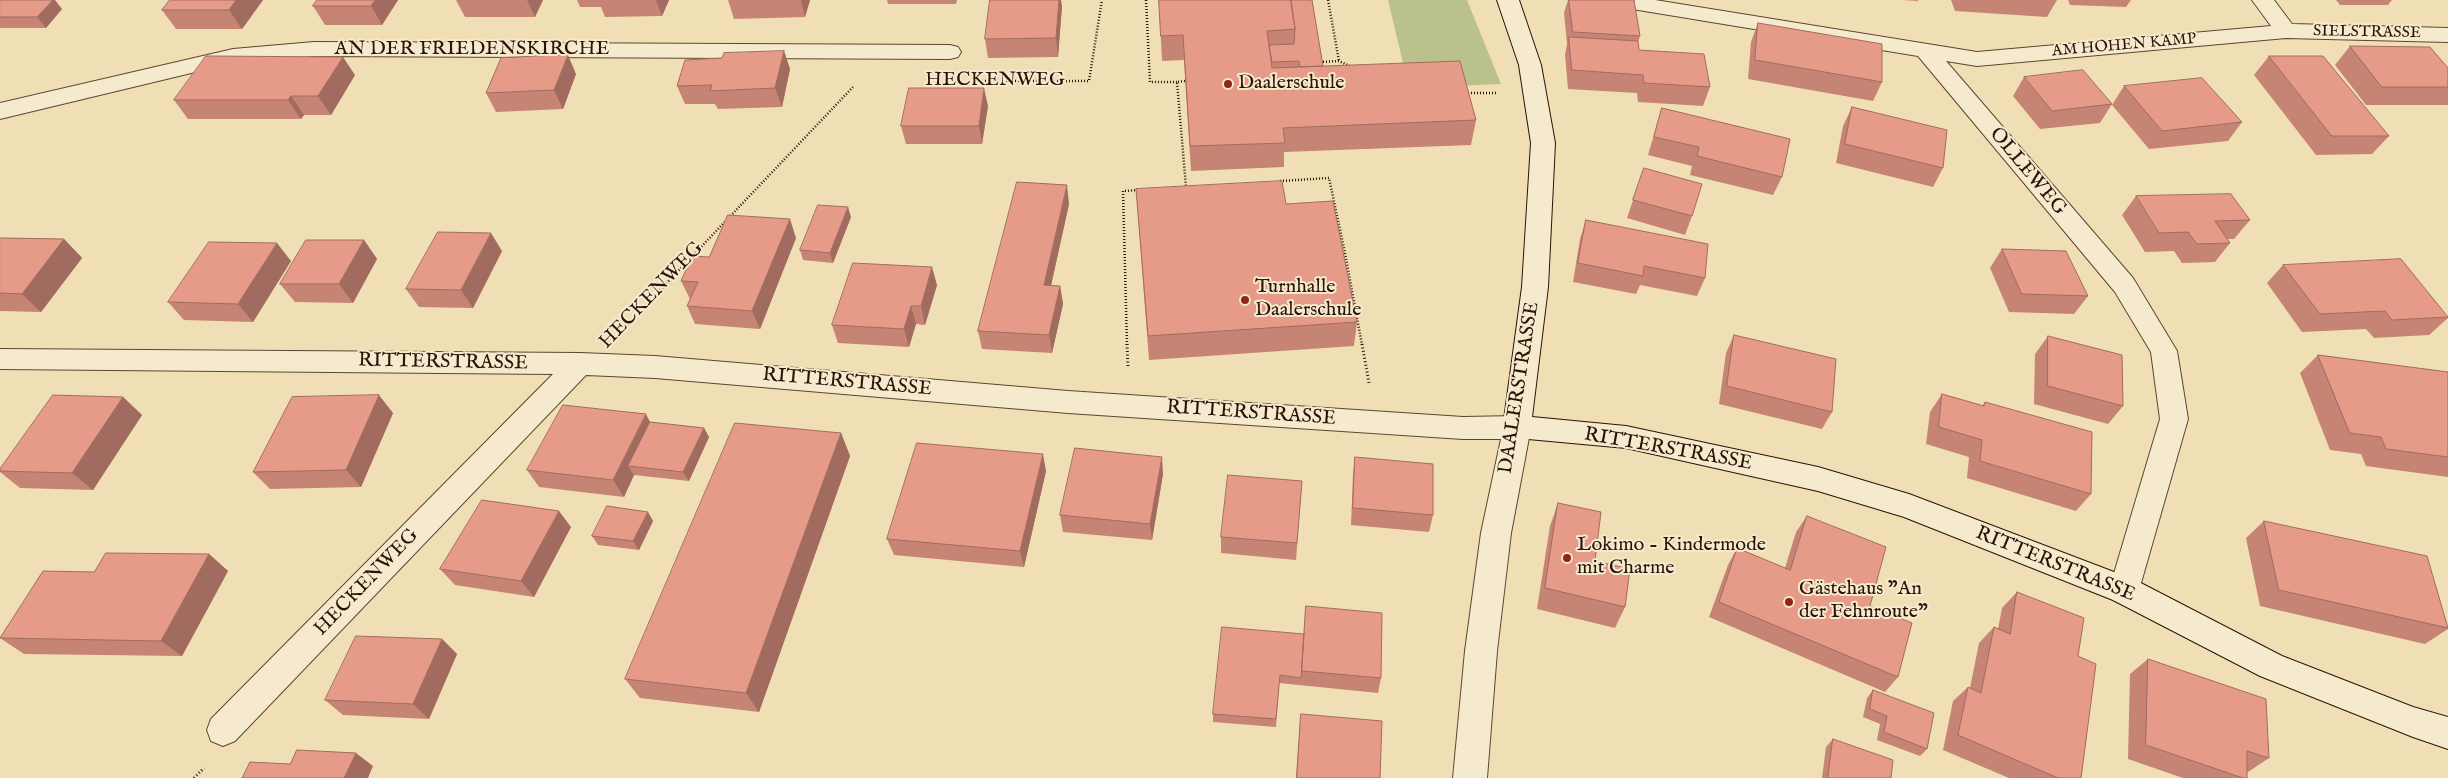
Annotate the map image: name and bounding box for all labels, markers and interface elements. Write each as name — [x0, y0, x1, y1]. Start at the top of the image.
street label: SIELSTRASSE — [2313, 22, 2421, 44]
street label: AM HOHEN KAMP — [2051, 30, 2197, 62]
street label: AN DER FRIEDENSKIRCHE — [335, 38, 609, 62]
street label: HECKENWEG — [925, 69, 1065, 93]
place label: Daalerschule — [1238, 72, 1344, 96]
marker: Daalerschule — [1222, 78, 1234, 90]
street label: OLLEWEG — [1983, 123, 2071, 221]
street label: HECKENWEG — [595, 237, 709, 355]
place label: Turnhalle Daalerschule — [1255, 276, 1361, 323]
marker: Turnhalle Daalerschule — [1239, 294, 1251, 306]
street label: DAALERSTRASSE — [1495, 300, 1545, 476]
street label: RITTERSTRASSE — [358, 350, 528, 376]
street label: RITTERSTRASSE — [761, 364, 933, 402]
street label: RITTERSTRASSE — [1165, 396, 1337, 432]
street label: RITTERSTRASSE — [1582, 423, 1754, 477]
street label: RITTERSTRASSE — [1972, 522, 2138, 608]
street label: HECKENWEG — [310, 524, 424, 642]
place label: Lokimo - Kindermode mit Charme — [1577, 534, 1766, 581]
marker: Lokimo - Kindermode mit Charme — [1561, 552, 1573, 564]
place label: Gästehaus "An der Fehnroute" — [1799, 578, 1928, 625]
marker: Gästehaus "An der Fehnroute" — [1783, 596, 1795, 608]

